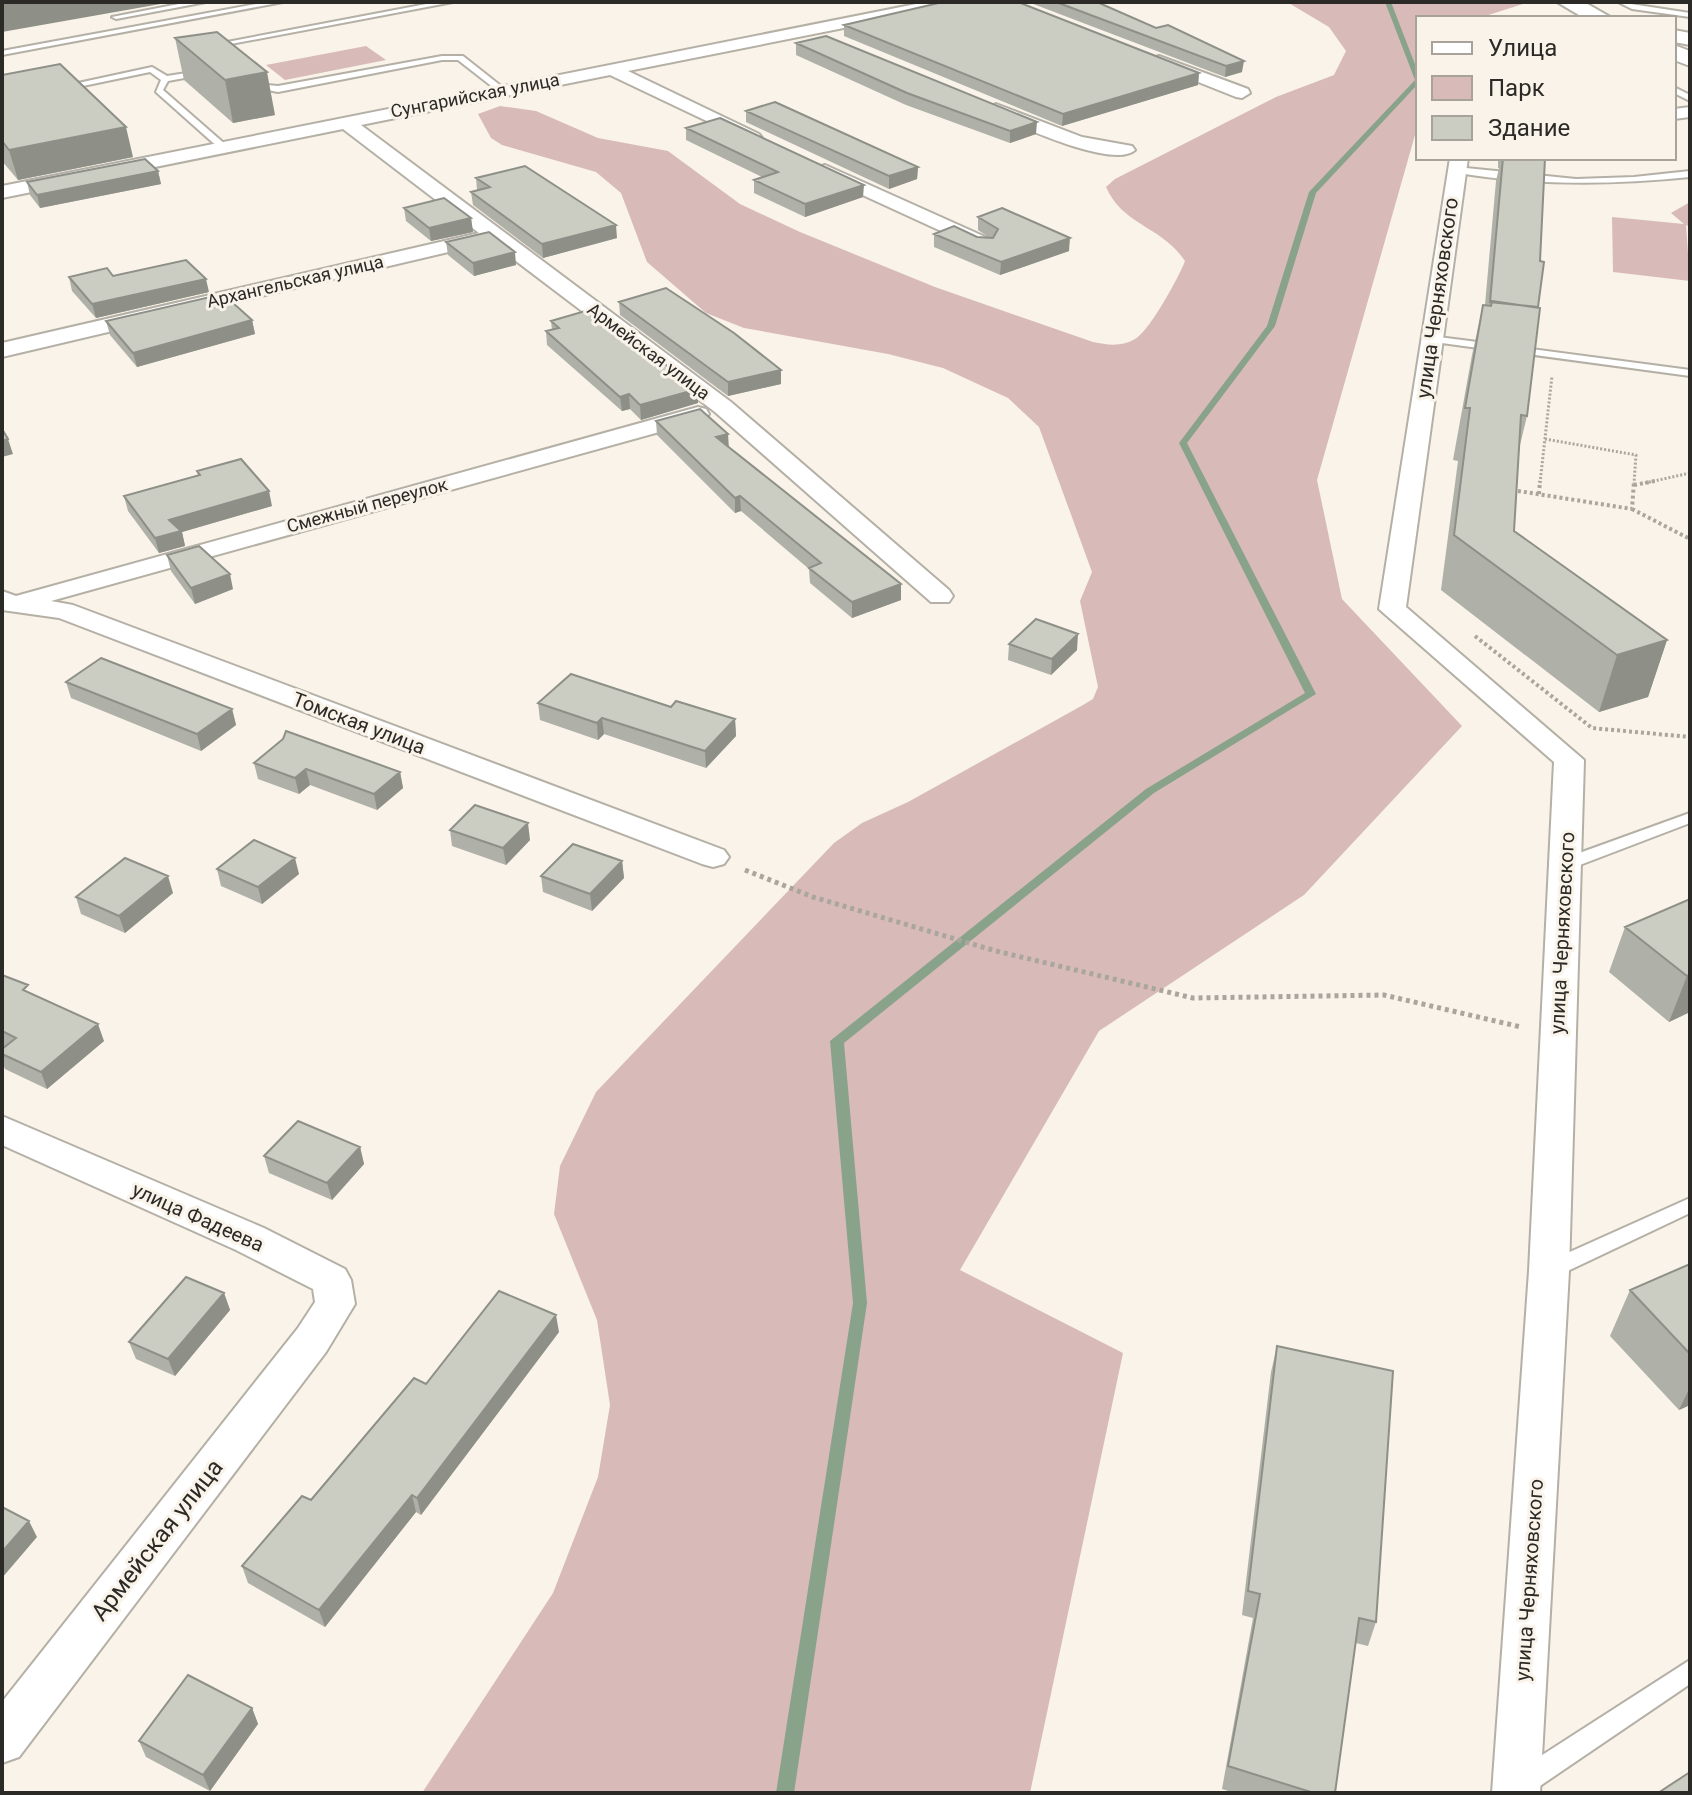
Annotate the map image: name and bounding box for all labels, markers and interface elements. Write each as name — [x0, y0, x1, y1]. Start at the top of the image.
legend — [1416, 16, 1676, 160]
text: Улица — [1488, 34, 1557, 62]
street label: Сунгарийская улица — [389, 68, 561, 122]
text: Парк — [1488, 74, 1545, 102]
text: Здание — [1488, 114, 1570, 142]
street label: улица Черняховского — [1411, 196, 1463, 400]
street label: Архангельская улица — [205, 250, 385, 312]
street label: Армейская улица — [584, 298, 714, 404]
street label: Смежный переулок — [284, 473, 450, 537]
street label: Томская улица — [289, 687, 429, 759]
street label: улица Черняховского — [1545, 831, 1579, 1035]
street label: улица Фадеева — [128, 1177, 268, 1257]
street label: Армейская улица — [85, 1454, 229, 1626]
street label: улица Черняховского — [1510, 1478, 1548, 1682]

